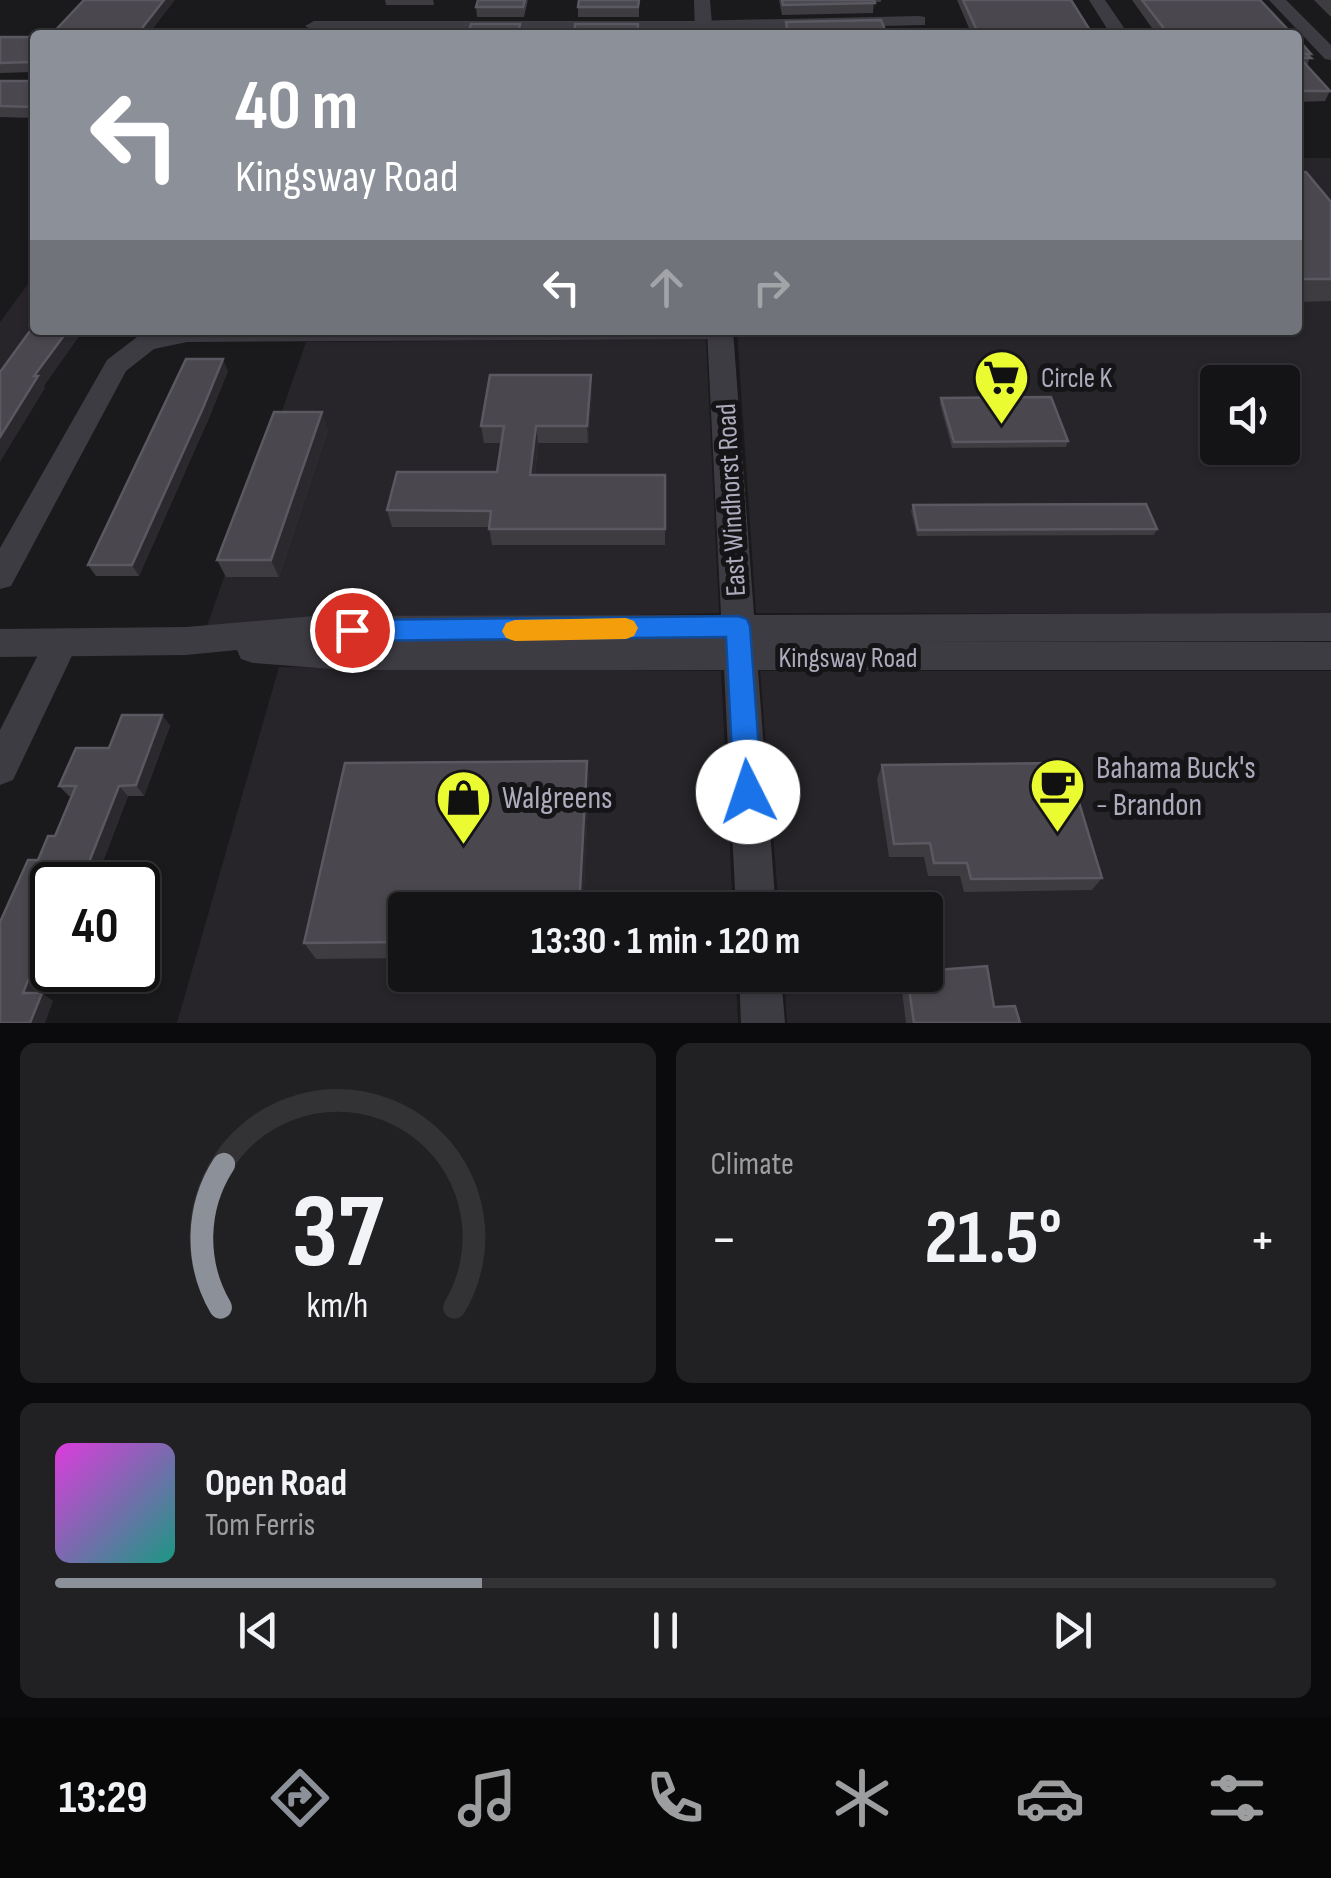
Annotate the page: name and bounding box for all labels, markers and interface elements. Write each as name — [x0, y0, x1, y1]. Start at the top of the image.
text: 40 m — [235, 65, 358, 149]
icon: left — [70, 70, 200, 200]
text: Kingsway Road — [235, 150, 458, 205]
icon: left — [534, 260, 589, 315]
icon: ahead — [639, 260, 694, 315]
icon: right — [744, 260, 799, 315]
supermarket icon: Circle K — [972, 347, 1032, 426]
place label: Circle K — [1041, 362, 1112, 395]
map controls — [1200, 365, 1300, 465]
button: sound — [1200, 365, 1300, 465]
street label: East Windhorst Road — [710, 403, 753, 597]
pin — [310, 588, 395, 673]
icon: arrive — [325, 603, 380, 658]
street label: Kingsway Road — [778, 642, 918, 675]
position arrow — [696, 740, 800, 844]
place label: Bahama Buck's - Brandon — [1096, 749, 1256, 825]
cafe icon: Bahama Buck's - Brandon — [1027, 755, 1087, 834]
shop icon: Walgreens — [433, 767, 493, 846]
place label: Walgreens — [502, 779, 613, 818]
speed limit sign: 40 — [30, 862, 160, 992]
text: 13:30 · 1 min · 120 m — [531, 919, 800, 964]
text: Climate — [711, 1145, 794, 1184]
text: 37 — [292, 1171, 384, 1296]
text: 21.5° — [924, 1194, 1062, 1285]
text: − — [711, 1207, 737, 1274]
text: + — [1249, 1207, 1276, 1274]
text: km/h — [307, 1285, 369, 1328]
text: Open Road — [205, 1461, 347, 1506]
text: Tom Ferris — [205, 1506, 315, 1545]
icon: previous — [231, 1603, 286, 1658]
icon: pause — [638, 1603, 693, 1658]
icon: next — [1045, 1603, 1100, 1658]
icon: directions — [265, 1763, 335, 1833]
icon: music — [452, 1763, 522, 1833]
icon: phone — [640, 1763, 710, 1833]
icon: climate — [827, 1763, 897, 1833]
icon: car — [1015, 1763, 1085, 1833]
icon: filters — [1202, 1763, 1272, 1833]
text: 13:29 — [59, 1771, 148, 1826]

